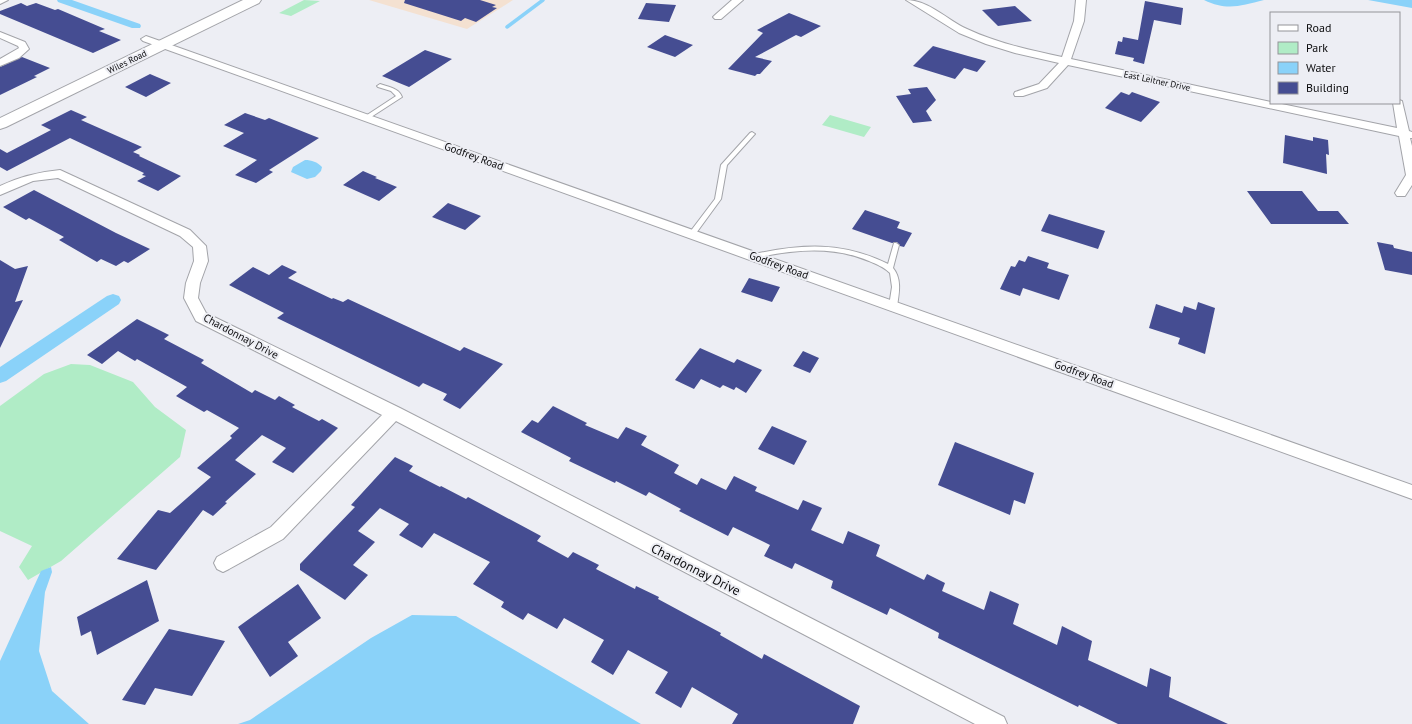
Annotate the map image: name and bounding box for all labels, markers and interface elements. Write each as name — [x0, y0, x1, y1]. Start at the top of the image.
legend — [1270, 12, 1400, 104]
text: Road — [1306, 20, 1331, 35]
text: Park — [1306, 40, 1328, 55]
street label: Wiles Road — [105, 47, 148, 76]
text: Water — [1306, 60, 1336, 75]
street label: East Leitner Drive — [1123, 68, 1192, 93]
text: Building — [1306, 80, 1349, 95]
street label: Godfrey Road — [442, 139, 506, 173]
street label: Godfrey Road — [747, 248, 811, 282]
street label: Chardonnay Drive — [201, 310, 281, 362]
street label: Godfrey Road — [1052, 357, 1116, 391]
street label: Chardonnay Drive — [648, 540, 743, 599]

